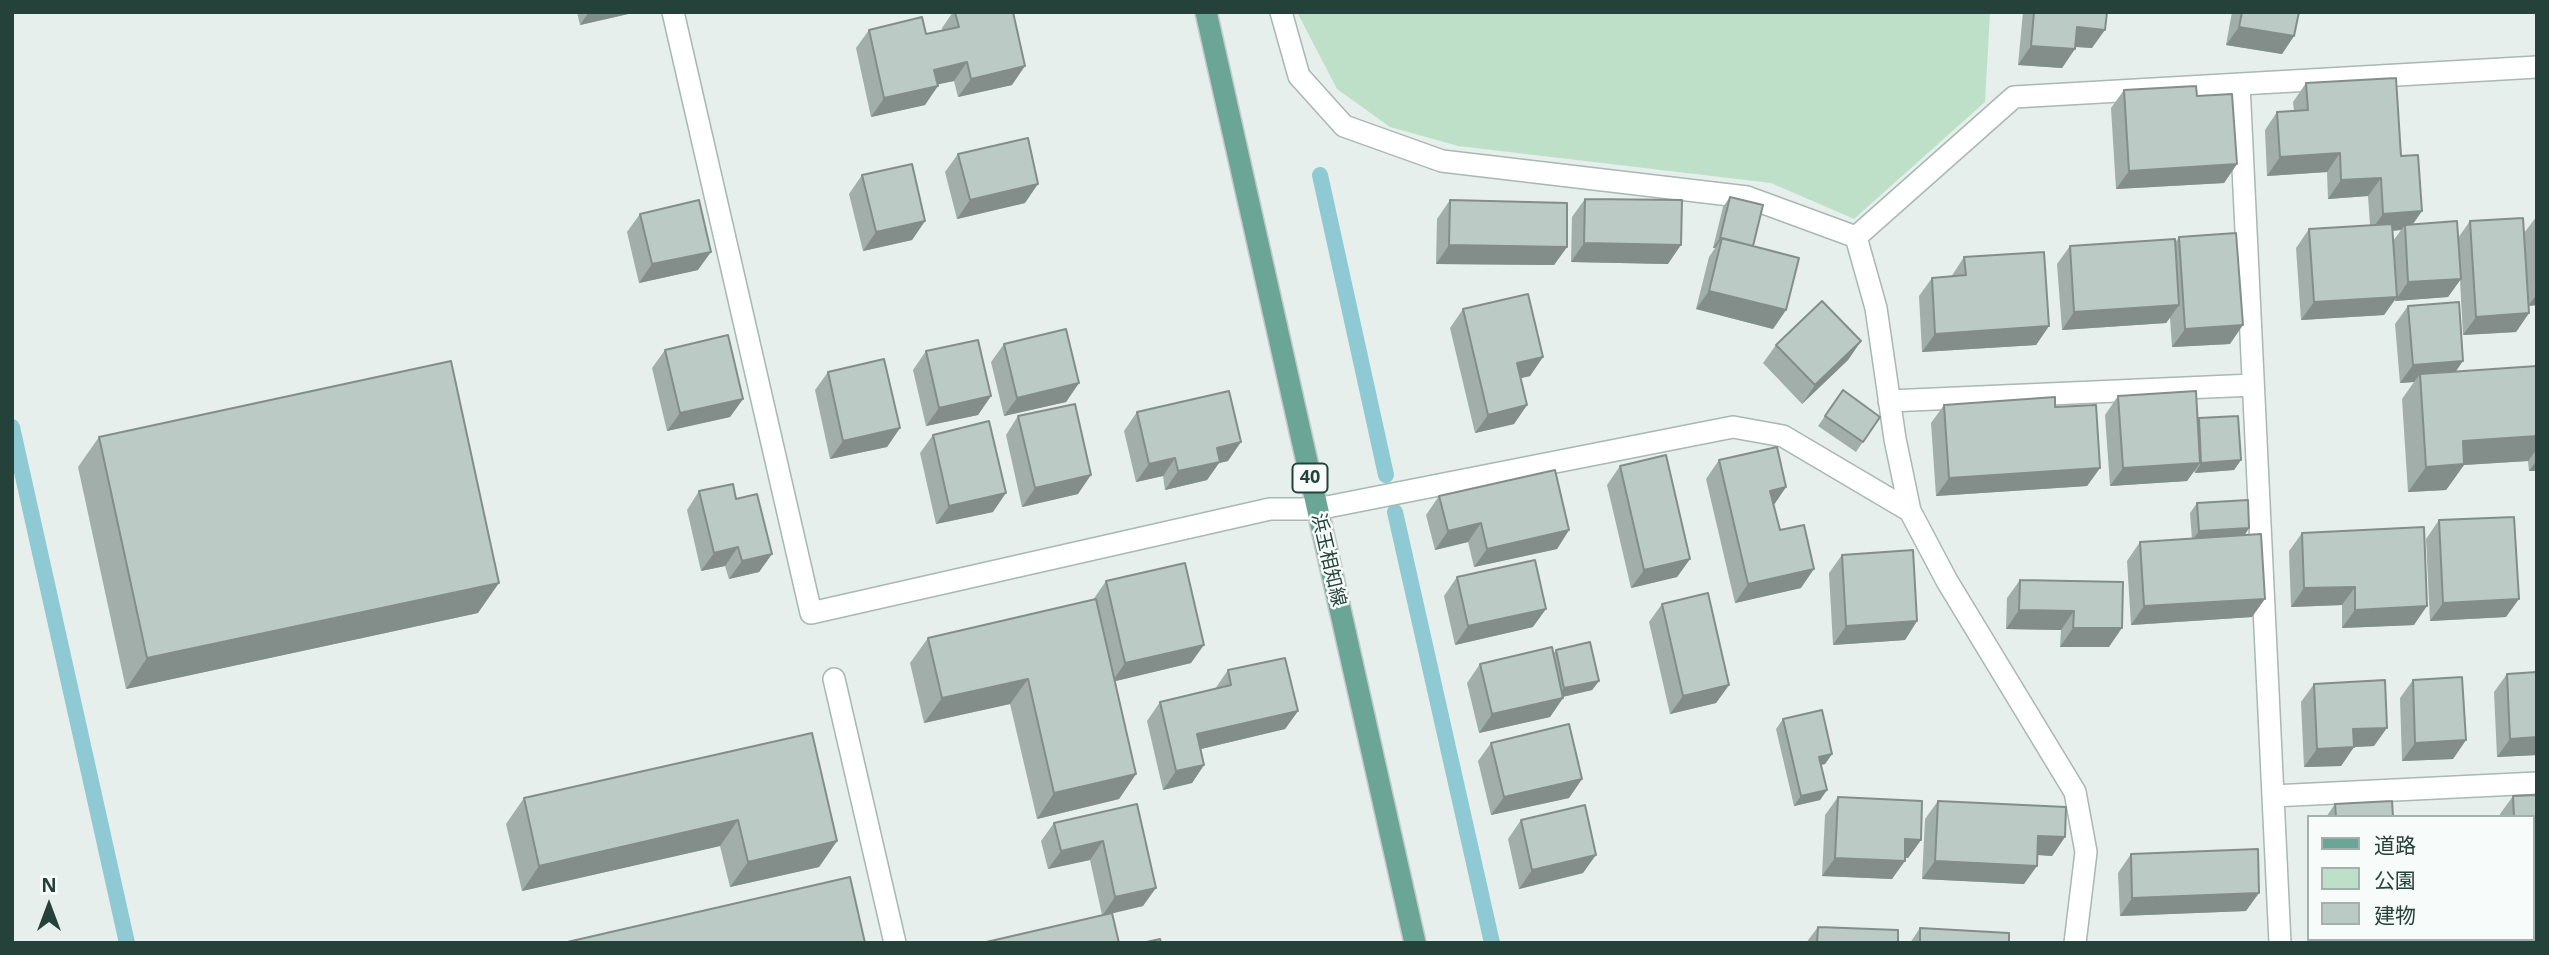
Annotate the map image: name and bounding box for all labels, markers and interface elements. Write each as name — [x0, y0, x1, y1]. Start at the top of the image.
road number: 40 — [1292, 464, 1328, 492]
street label: 浜玉相知線 — [1306, 511, 1350, 609]
legend — [2308, 815, 2535, 941]
text: 道路 — [2374, 831, 2416, 859]
text: 公園 — [2374, 866, 2416, 894]
north arrow — [14, 871, 84, 941]
text: N — [41, 872, 57, 898]
text: 建物 — [2374, 901, 2416, 929]

